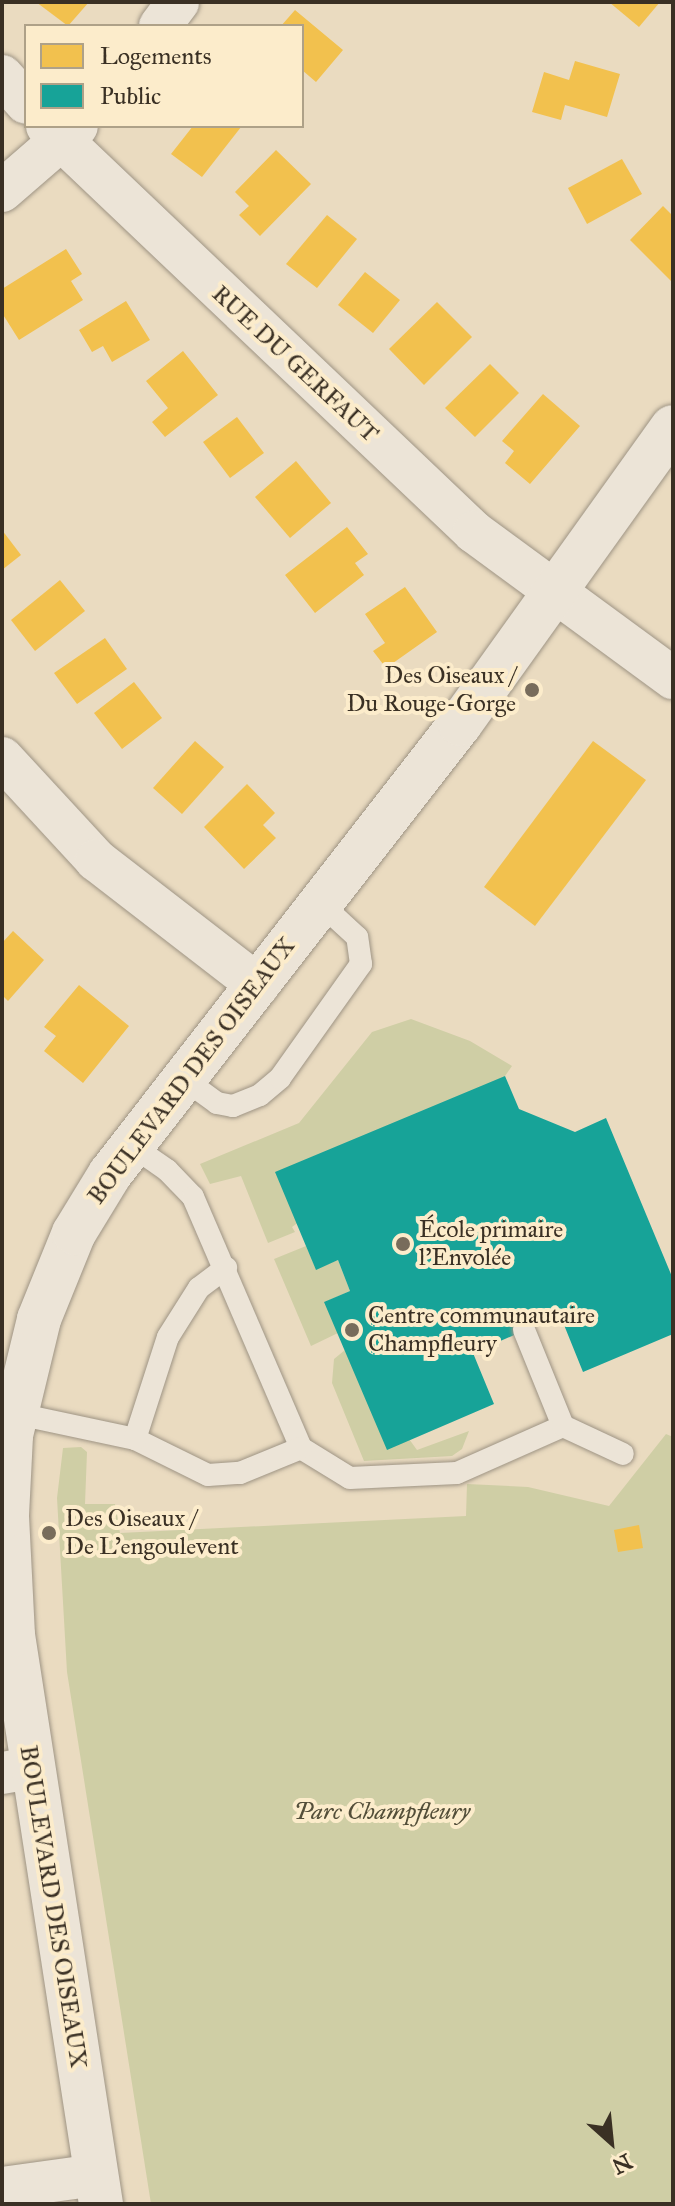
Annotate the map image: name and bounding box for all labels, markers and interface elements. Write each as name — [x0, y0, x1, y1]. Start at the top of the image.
legend — [24, 24, 304, 128]
text: Logements — [100, 41, 211, 71]
text: Public — [100, 81, 161, 111]
street label: RUE DU GERFAUT — [206, 280, 384, 448]
place label: Des Oiseaux / Du Rouge-Gorge — [346, 662, 516, 718]
marker: Des Oiseaux / Du Rouge-Gorge — [523, 681, 541, 699]
street label: BOULEVARD DES OISEAUX — [82, 932, 302, 1210]
place label: École primaire l'Envolée — [419, 1216, 563, 1272]
marker: École primaire l'Envolée — [394, 1235, 412, 1253]
place label: Centre communautaire Champfleury — [368, 1302, 595, 1358]
marker: Centre communautaire Champfleury — [343, 1321, 361, 1339]
place label: Des Oiseaux / De L'engoulevent — [65, 1505, 239, 1561]
marker: Des Oiseaux / De L'engoulevent — [40, 1524, 58, 1542]
street label: BOULEVARD DES OISEAUX — [13, 1743, 93, 2071]
park label: Parc Champfleury — [294, 1798, 470, 1826]
north arrow — [571, 2102, 651, 2182]
text: N — [608, 2148, 637, 2180]

